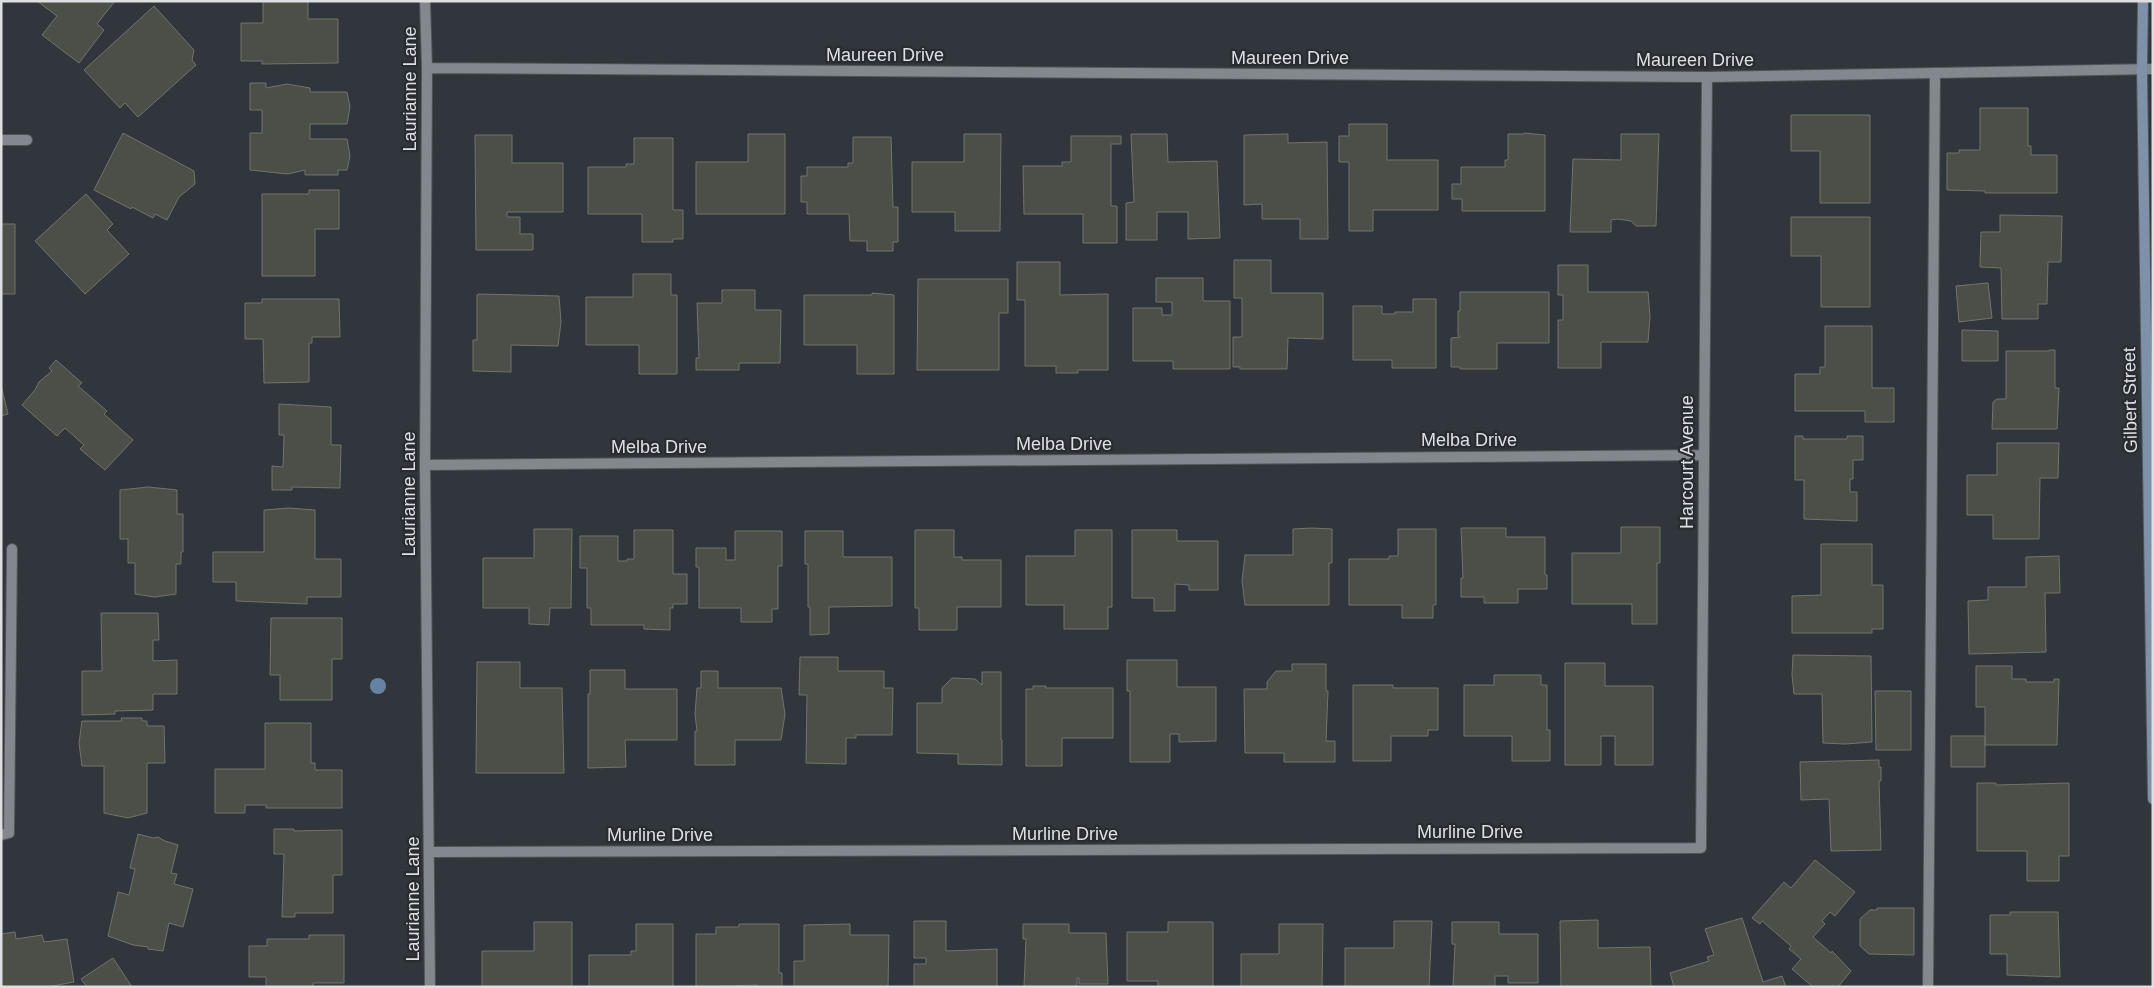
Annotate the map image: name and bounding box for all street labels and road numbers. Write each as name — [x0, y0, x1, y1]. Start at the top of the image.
street label: Laurianne Lane — [400, 26, 420, 152]
street label: Maureen Drive — [826, 45, 944, 65]
street label: Maureen Drive — [1231, 48, 1349, 68]
street label: Maureen Drive — [1636, 50, 1754, 70]
street label: Gilbert Street — [2119, 347, 2141, 453]
street label: Harcourt Avenue — [1677, 395, 1697, 529]
street label: Melba Drive — [1421, 430, 1517, 450]
street label: Laurianne Lane — [399, 431, 419, 557]
street label: Melba Drive — [1016, 434, 1112, 454]
street label: Melba Drive — [611, 437, 707, 457]
street label: Murline Drive — [1417, 822, 1523, 842]
street label: Murline Drive — [1012, 824, 1118, 844]
street label: Murline Drive — [607, 825, 713, 845]
street label: Laurianne Lane — [403, 836, 423, 962]

